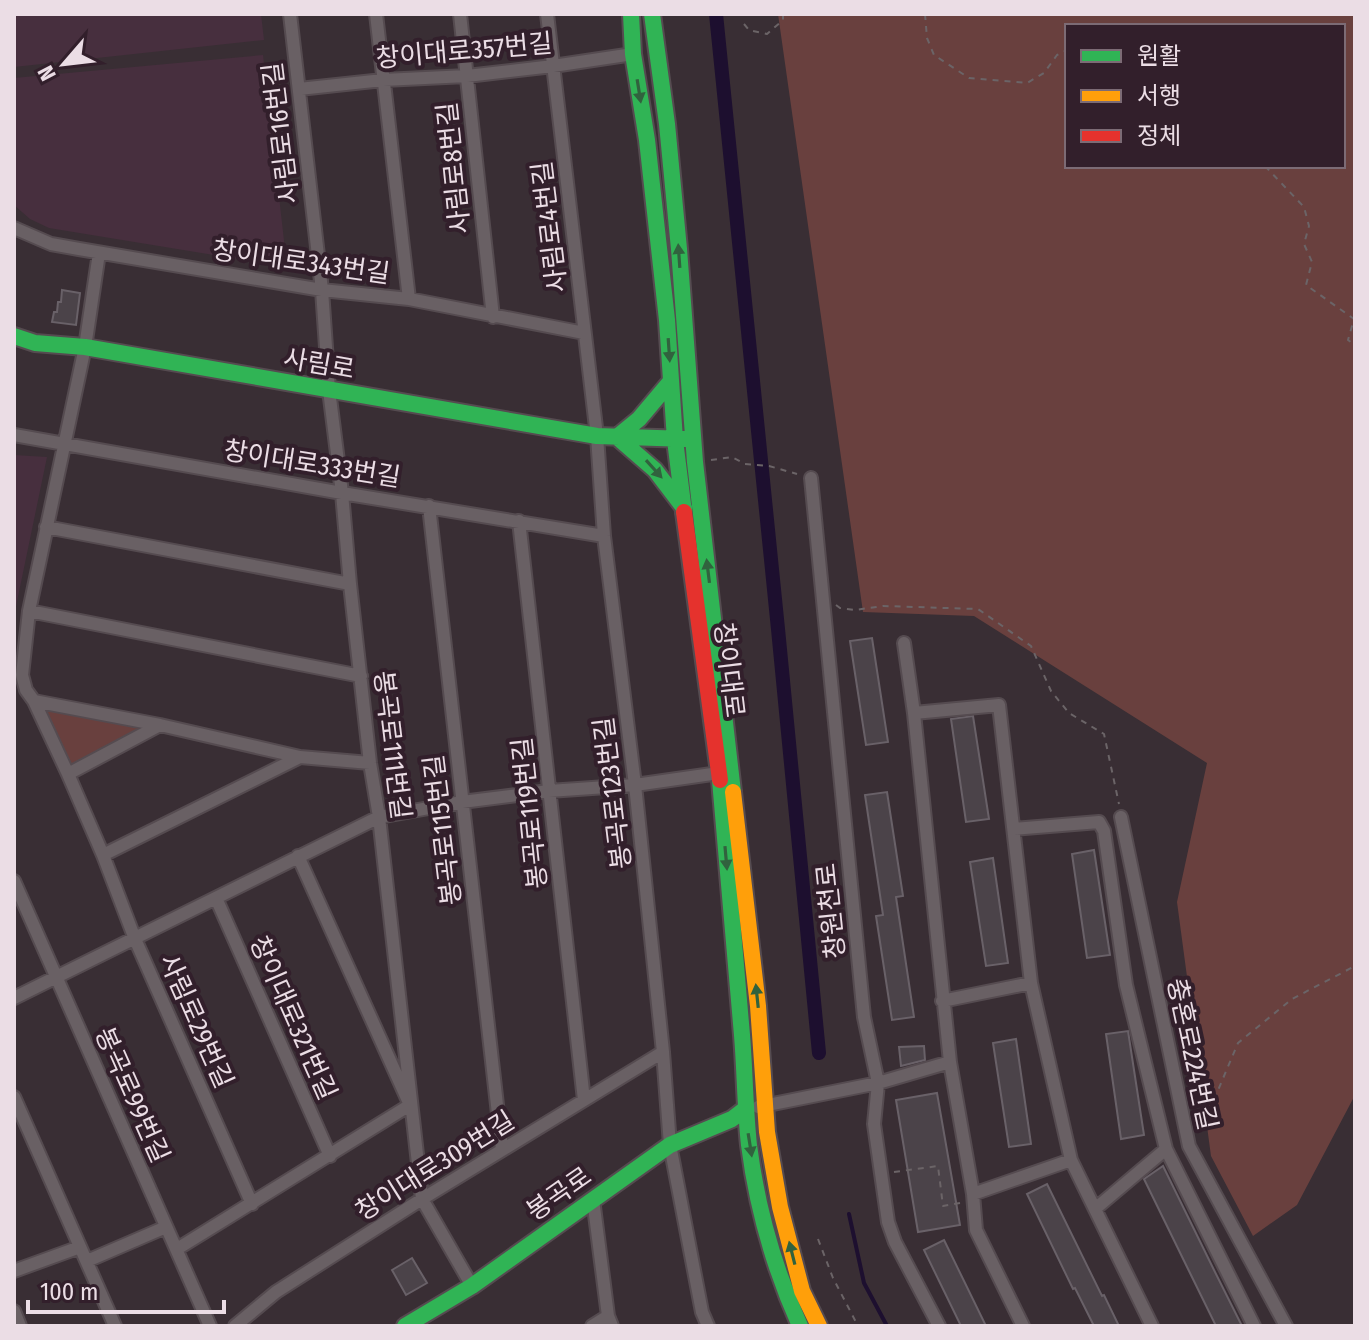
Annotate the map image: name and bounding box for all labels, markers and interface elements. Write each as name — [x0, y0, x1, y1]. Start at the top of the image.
north arrow — [24, 24, 104, 104]
legend — [1065, 24, 1345, 168]
street label: 창이대로357번길 — [374, 28, 554, 74]
text: 원활 — [1137, 42, 1181, 70]
street label: 사림로16번길 — [257, 60, 305, 206]
text: N — [32, 61, 62, 85]
one-way arrow — [633, 79, 646, 104]
text: 서행 — [1137, 82, 1181, 110]
street label: 사림로8번길 — [432, 100, 476, 236]
text: 정체 — [1137, 122, 1181, 150]
street label: 사림로4번길 — [527, 160, 573, 294]
street label: 창이대로343번길 — [210, 234, 392, 290]
one-way arrow — [672, 243, 685, 268]
one-way arrow — [663, 338, 676, 363]
street label: 사림로 — [281, 343, 357, 385]
street label: 창이대로333번길 — [221, 435, 403, 493]
one-way arrow — [644, 460, 662, 479]
one-way arrow — [701, 558, 714, 583]
street label: 창이대로 — [708, 621, 750, 719]
street label: 봉곡로111번길 — [368, 669, 416, 821]
street label: 봉곡로123번길 — [588, 715, 638, 871]
street label: 봉곡로119번길 — [507, 736, 553, 890]
street label: 봉곡로115번길 — [418, 753, 468, 907]
one-way arrow — [720, 846, 733, 871]
street label: 창원천로 — [811, 862, 851, 960]
street label: 창이대로321번길 — [243, 931, 343, 1105]
street label: 사림로29번길 — [153, 949, 239, 1093]
street label: 충혼로224번길 — [1161, 975, 1223, 1133]
one-way arrow — [750, 983, 763, 1008]
street label: 봉곡로99번길 — [88, 1023, 176, 1167]
street label: 창이대로309번길 — [350, 1105, 520, 1227]
one-way arrow — [744, 1133, 757, 1158]
street label: 봉곡로 — [521, 1161, 597, 1227]
one-way arrow — [785, 1241, 797, 1266]
scale bar — [28, 1264, 224, 1314]
text: 100 m — [40, 1278, 98, 1306]

